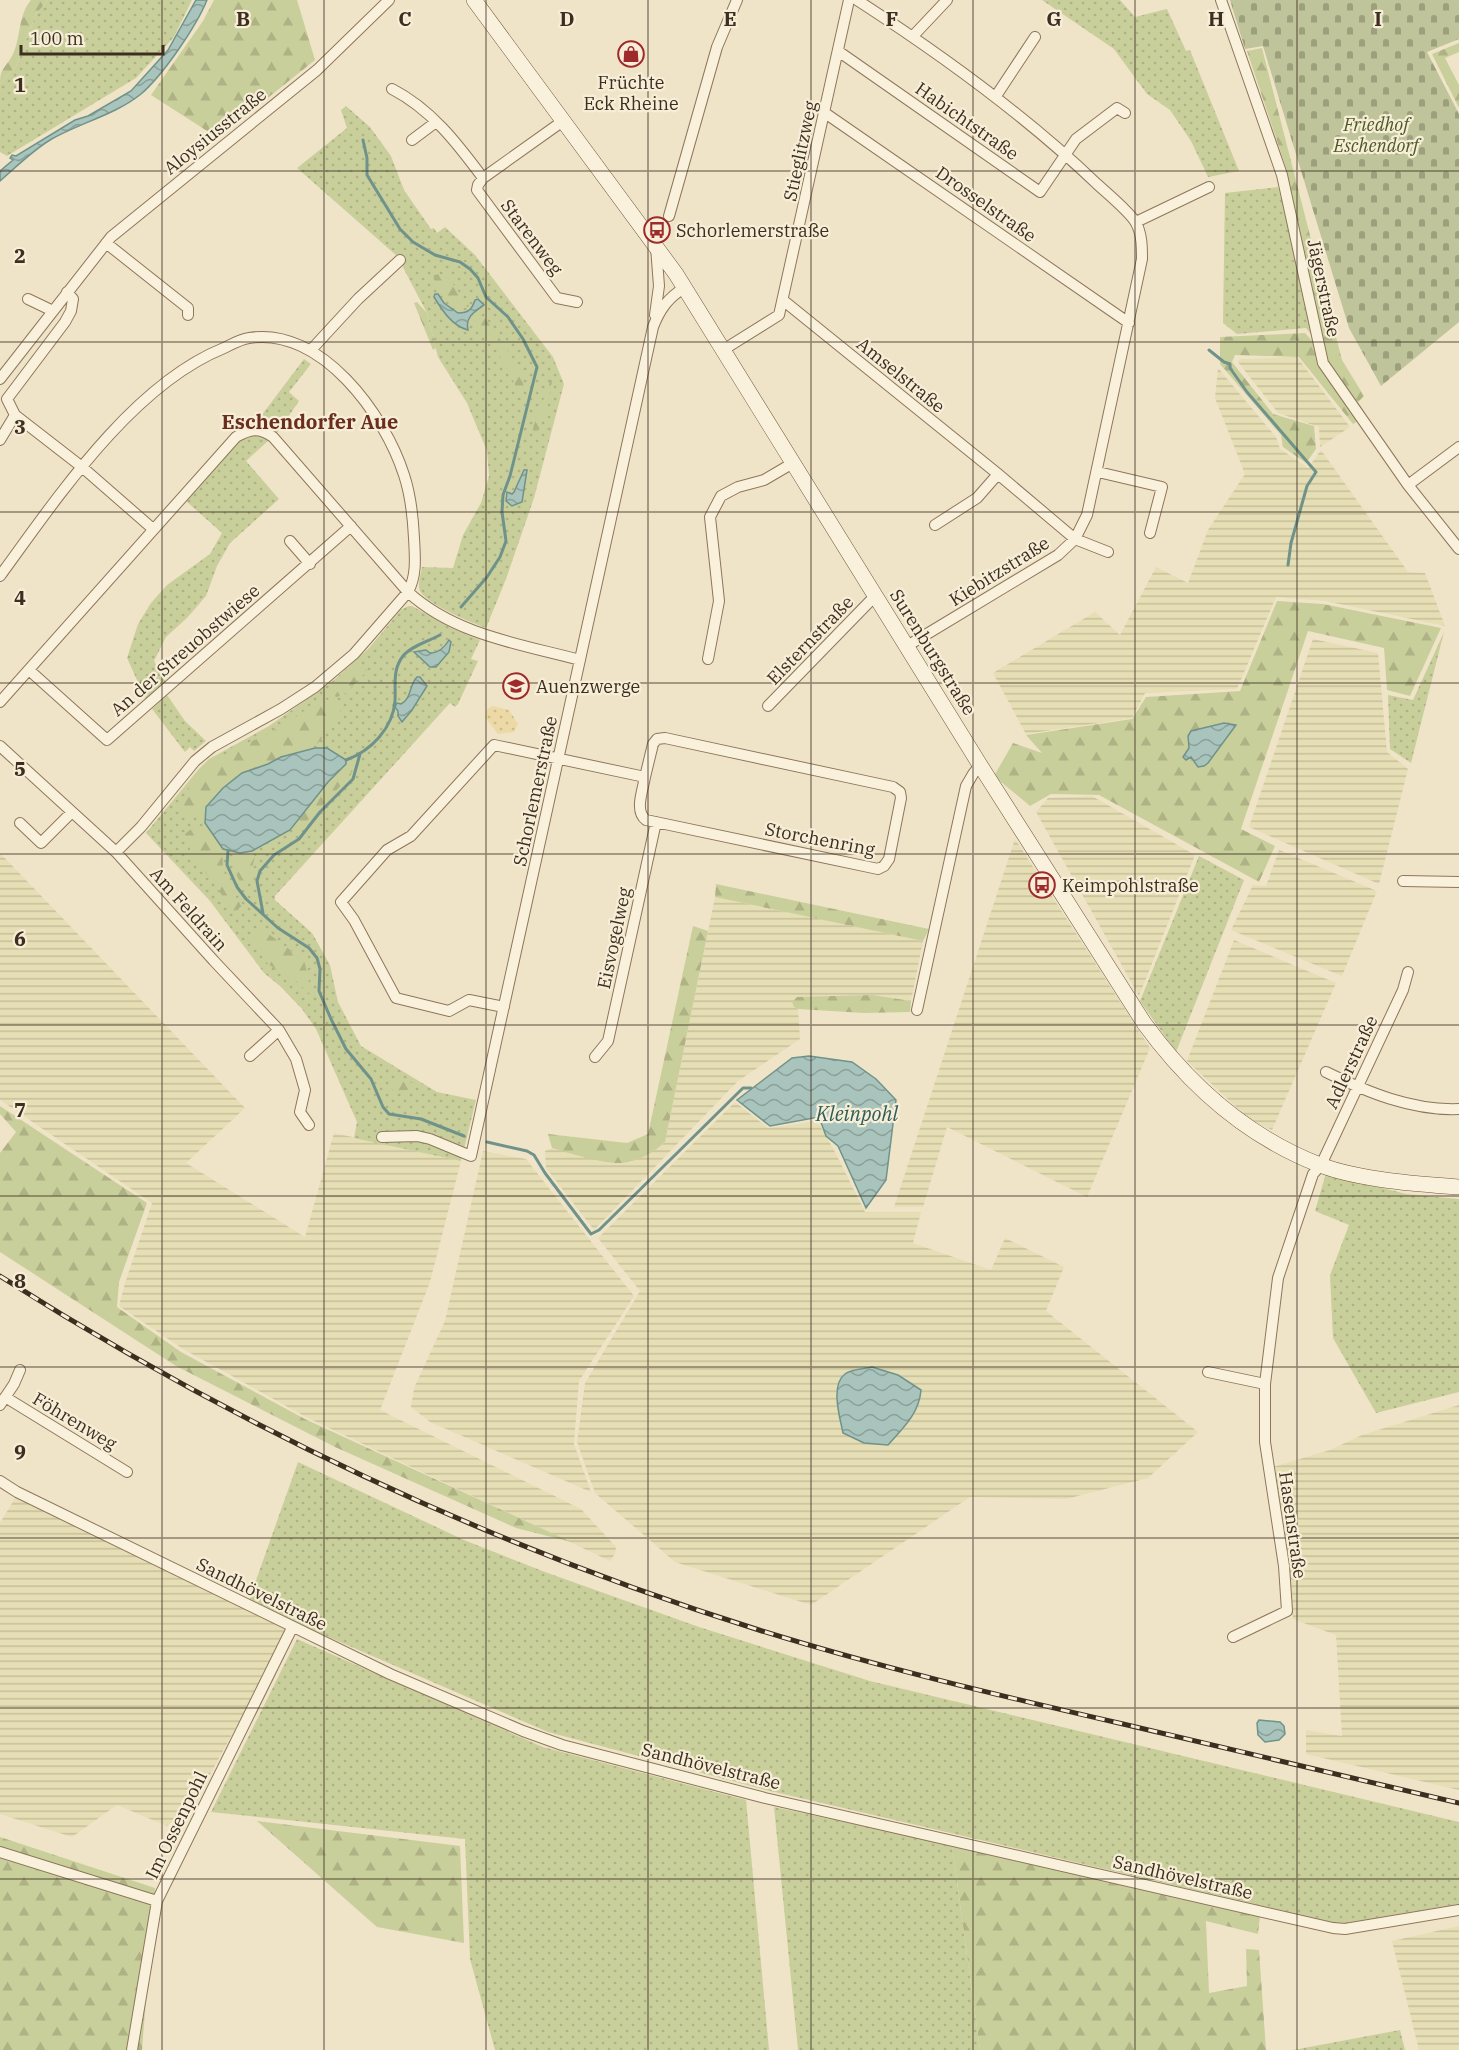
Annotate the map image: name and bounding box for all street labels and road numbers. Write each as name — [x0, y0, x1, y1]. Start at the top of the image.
street label: Habichtstraße — [911, 77, 1023, 165]
street label: Aloysiusstraße — [159, 83, 271, 179]
street label: Stieglitzweg — [778, 99, 822, 203]
street label: Drosselstraße — [931, 161, 1041, 247]
street label: Starenweg — [496, 195, 568, 280]
street label: Jägerstraße — [1302, 237, 1346, 339]
street label: Amselstraße — [852, 332, 950, 418]
street label: Kiebitzstraße — [945, 531, 1053, 611]
street label: An der Streuobstwiese — [106, 579, 264, 721]
street label: Surenburgstraße — [885, 585, 981, 719]
street label: Elsternstraße — [762, 591, 858, 689]
street label: Schorlemerstraße — [508, 714, 562, 868]
street label: Storchenring — [763, 817, 877, 861]
street label: Am Feldrain — [145, 862, 233, 956]
street label: Eisvogelweg — [592, 885, 636, 991]
street label: Adlerstraße — [1319, 1012, 1383, 1112]
street label: Föhrenweg — [29, 1387, 121, 1455]
street label: Hasenstraße — [1274, 1470, 1312, 1580]
street label: Sandhövelstraße — [193, 1552, 331, 1636]
street label: Sandhövelstraße — [639, 1738, 783, 1794]
street label: Im Ossenpohl — [140, 1767, 212, 1883]
street label: Sandhövelstraße — [1111, 1850, 1255, 1904]

